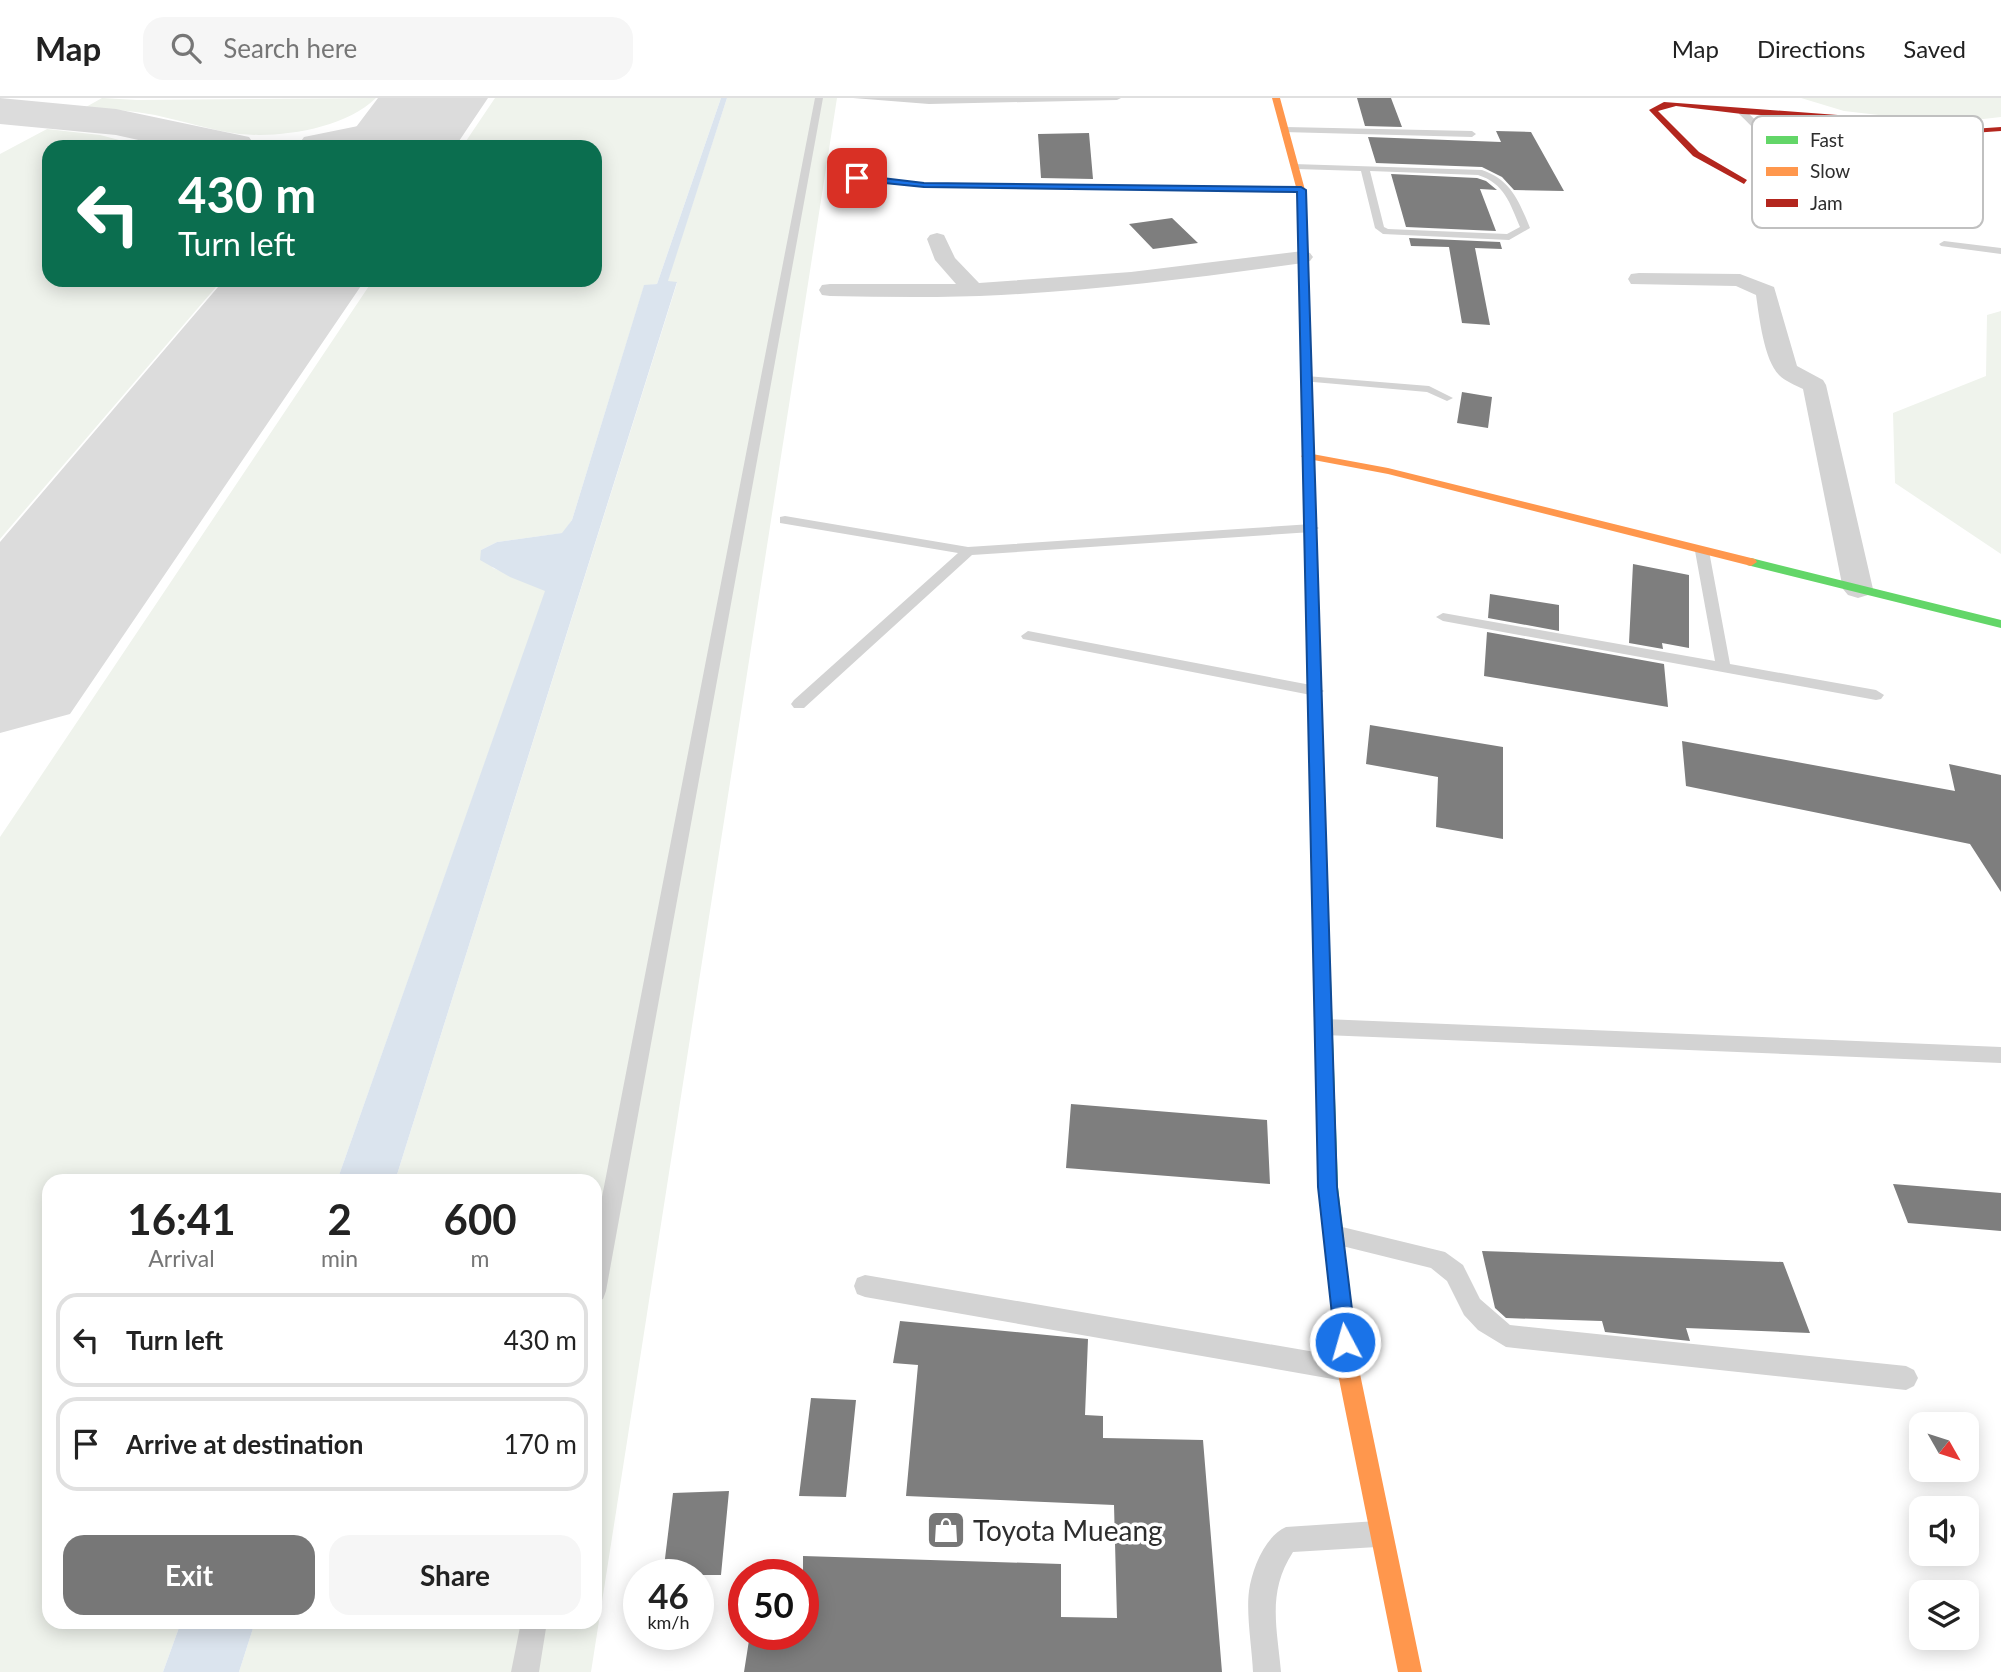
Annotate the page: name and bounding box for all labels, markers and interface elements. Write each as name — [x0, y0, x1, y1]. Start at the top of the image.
search box — [143, 17, 633, 80]
text: Map — [35, 28, 101, 68]
icon: search — [167, 29, 205, 67]
text: Search here — [223, 32, 357, 64]
text: Map — [1672, 34, 1719, 63]
text: Directions — [1757, 34, 1865, 63]
text: Saved — [1903, 34, 1966, 63]
legend — [1752, 116, 1983, 228]
text: Fast — [1810, 128, 1844, 151]
pin — [827, 148, 887, 208]
icon: arrive — [838, 159, 876, 197]
text: Slow — [1810, 159, 1850, 182]
text: 430 m — [178, 165, 316, 223]
icon: left — [63, 168, 154, 259]
text: Jam — [1810, 191, 1843, 214]
text: Turn left — [178, 224, 295, 263]
text: 16:41 — [127, 1194, 236, 1244]
text: 2 — [327, 1194, 352, 1244]
text: 600 — [444, 1194, 517, 1244]
text: Arrival — [148, 1244, 215, 1272]
text: min — [321, 1244, 358, 1272]
text: m — [471, 1244, 490, 1272]
position arrow — [1308, 1305, 1382, 1379]
icon: left — [67, 1321, 105, 1359]
text: Turn left — [126, 1324, 223, 1356]
text: 430 m — [504, 1324, 577, 1356]
north arrow — [1909, 1412, 1979, 1482]
map controls — [1909, 1412, 1979, 1650]
icon: arrive — [67, 1425, 105, 1463]
text: Arrive at destination — [126, 1428, 363, 1460]
text: 170 m — [504, 1428, 577, 1460]
button: sound — [1909, 1496, 1979, 1566]
shop icon: Toyota Mueang — [925, 1509, 967, 1551]
place label: Toyota Mueang — [973, 1513, 1163, 1547]
button: Exit — [63, 1535, 315, 1615]
button: Share — [329, 1535, 581, 1615]
speed limit sign: 50 — [728, 1559, 819, 1650]
text: 46 — [648, 1574, 689, 1616]
button: layers — [1909, 1580, 1979, 1650]
text: km/h — [647, 1611, 690, 1633]

